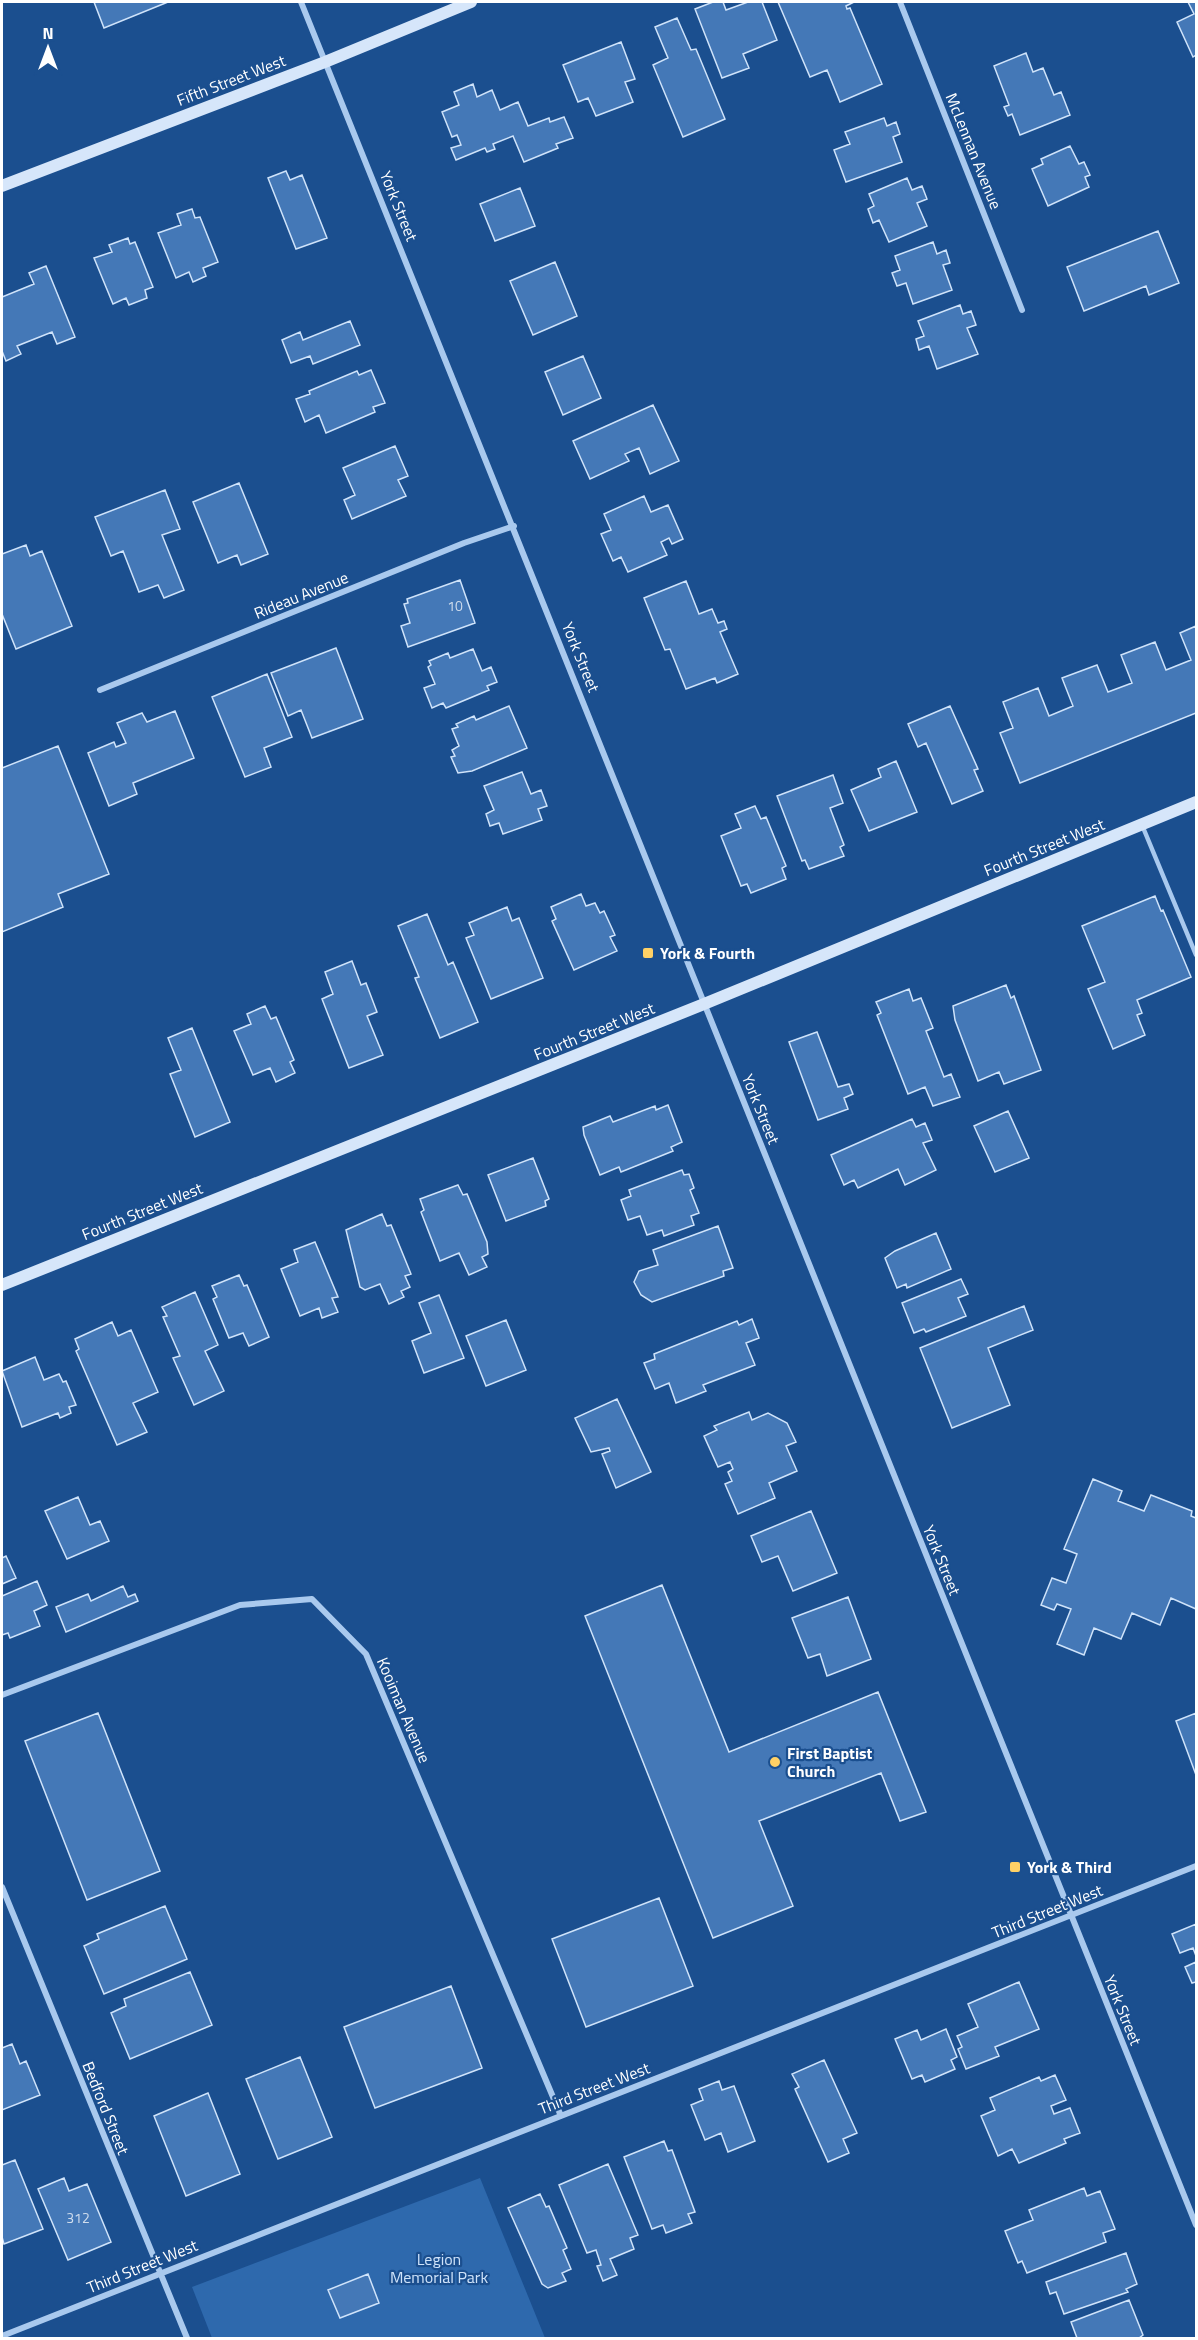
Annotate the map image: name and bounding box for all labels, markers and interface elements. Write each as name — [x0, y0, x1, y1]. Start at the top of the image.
north arrow — [18, 18, 78, 78]
text: N — [42, 21, 54, 45]
street label: Fifth Street West — [173, 48, 289, 112]
street label: McLennan Avenue — [940, 89, 1008, 213]
street label: York Street — [374, 167, 424, 245]
street label: Rideau Avenue — [250, 565, 352, 625]
house number: 10 — [447, 595, 463, 616]
street label: York Street — [556, 618, 606, 696]
street label: Fourth Street West — [980, 812, 1108, 882]
place label: York & Fourth — [660, 941, 755, 965]
marker: York & Fourth — [641, 946, 655, 960]
street label: Fourth Street West — [530, 996, 658, 1066]
street label: York Street — [736, 1070, 786, 1148]
street label: Fourth Street West — [78, 1176, 206, 1246]
street label: York Street — [917, 1521, 967, 1599]
street label: Kooiman Avenue — [371, 1653, 437, 1767]
place label: First Baptist Church — [787, 1741, 873, 1783]
marker: First Baptist Church — [768, 1755, 782, 1769]
place label: York & Third — [1027, 1855, 1112, 1879]
marker: York & Third — [1008, 1860, 1022, 1874]
street label: Third Street West — [988, 1878, 1106, 1944]
street label: York Street — [1098, 1971, 1148, 2049]
street label: Third Street West — [535, 2056, 654, 2120]
street label: Bedford Street — [76, 2058, 136, 2159]
house number: 312 — [66, 2207, 90, 2228]
street label: Third Street West — [83, 2233, 201, 2299]
park label: Legion Memorial Park — [390, 2247, 488, 2289]

